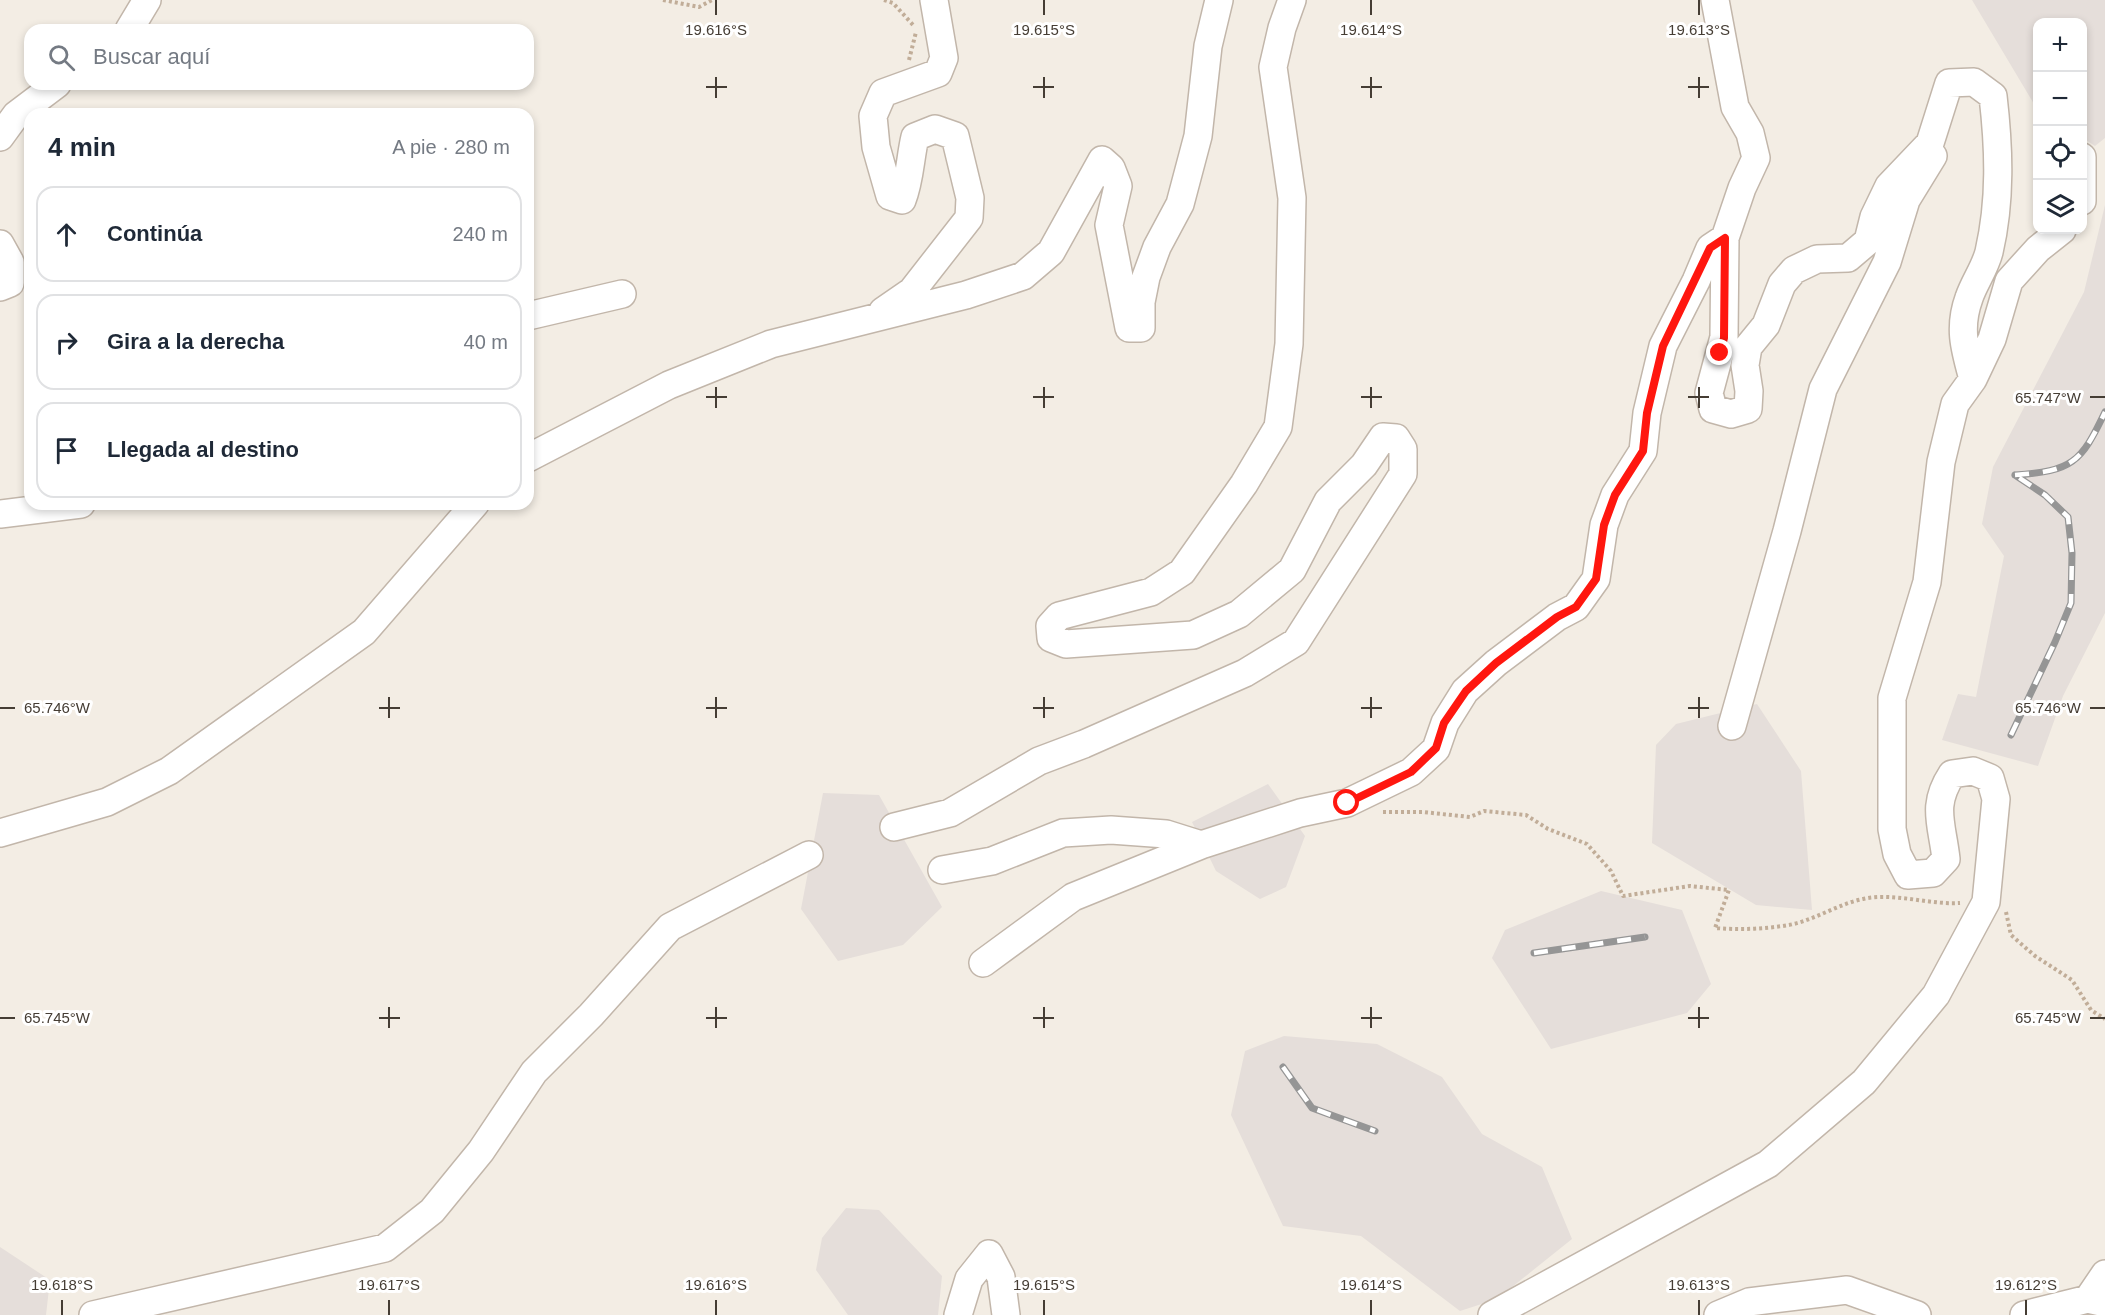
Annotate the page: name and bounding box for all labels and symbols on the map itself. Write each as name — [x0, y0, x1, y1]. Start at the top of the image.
text: 19.616°S — [685, 21, 747, 38]
text: 19.615°S — [1013, 21, 1075, 38]
text: 19.614°S — [1340, 21, 1402, 38]
text: 19.613°S — [1668, 21, 1730, 38]
route end — [1706, 339, 1732, 365]
text: 65.747°W — [2015, 389, 2082, 406]
text: 65.746°W — [24, 699, 91, 716]
text: 65.746°W — [2015, 699, 2082, 716]
route start — [1333, 789, 1359, 815]
text: 65.745°W — [24, 1009, 91, 1026]
text: 65.745°W — [2015, 1009, 2082, 1026]
text: 19.618°S — [31, 1276, 93, 1293]
text: 19.617°S — [358, 1276, 420, 1293]
text: 19.616°S — [685, 1276, 747, 1293]
text: 19.615°S — [1013, 1276, 1075, 1293]
text: 19.614°S — [1340, 1276, 1402, 1293]
text: 19.613°S — [1668, 1276, 1730, 1293]
text: 19.612°S — [1995, 1276, 2057, 1293]

